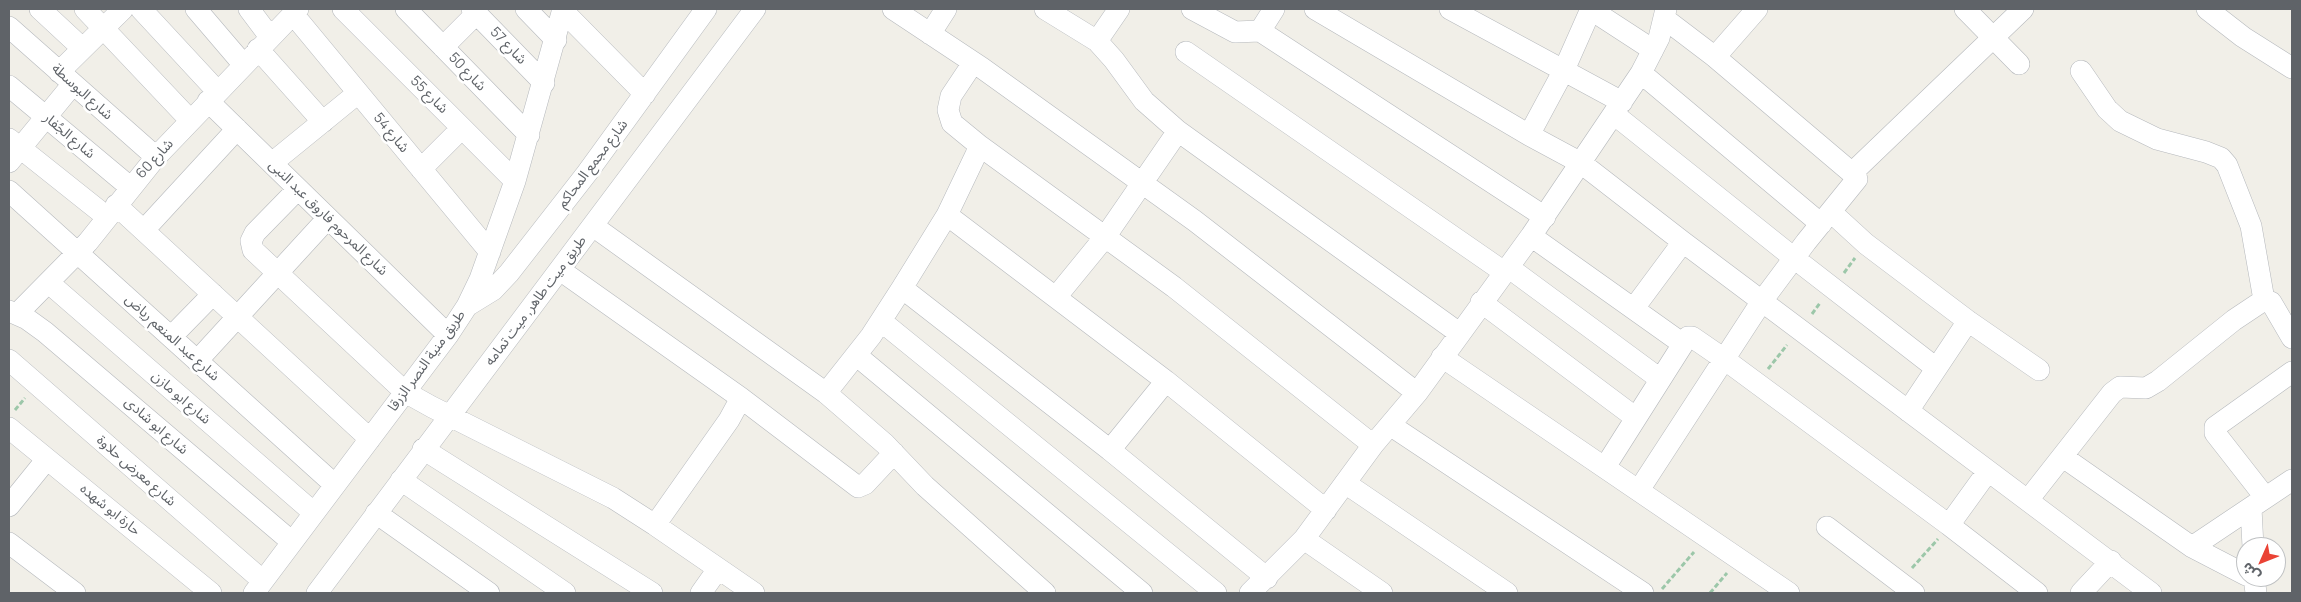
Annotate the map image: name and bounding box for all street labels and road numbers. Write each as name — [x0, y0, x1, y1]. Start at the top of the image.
street label: شارع 57 — [486, 24, 530, 68]
street label: شارع 50 — [445, 49, 489, 95]
street label: شارع البوسطة — [48, 60, 116, 124]
street label: شارع 55 — [407, 73, 451, 117]
street label: شارع الجُفار — [40, 110, 98, 162]
street label: شارع 54 — [370, 110, 412, 156]
street label: شارع مجمع المحاكم — [554, 116, 632, 212]
street label: شارع 60 — [133, 136, 177, 182]
street label: شارع المرحوم فاروق عبد النبى — [265, 157, 391, 279]
street label: طريق ميت طاهر, ميت تمامه — [482, 233, 590, 369]
street label: شارع عبد المنعم رياض — [121, 291, 223, 385]
street label: طريق منية النصر الزرقا — [385, 307, 469, 415]
street label: شارع ابو مازن — [148, 368, 214, 428]
street label: شارع ابو شادى — [121, 394, 191, 458]
street label: شارع معرض حلاوة — [93, 432, 179, 510]
street label: حارة ابو شهده — [76, 480, 144, 540]

